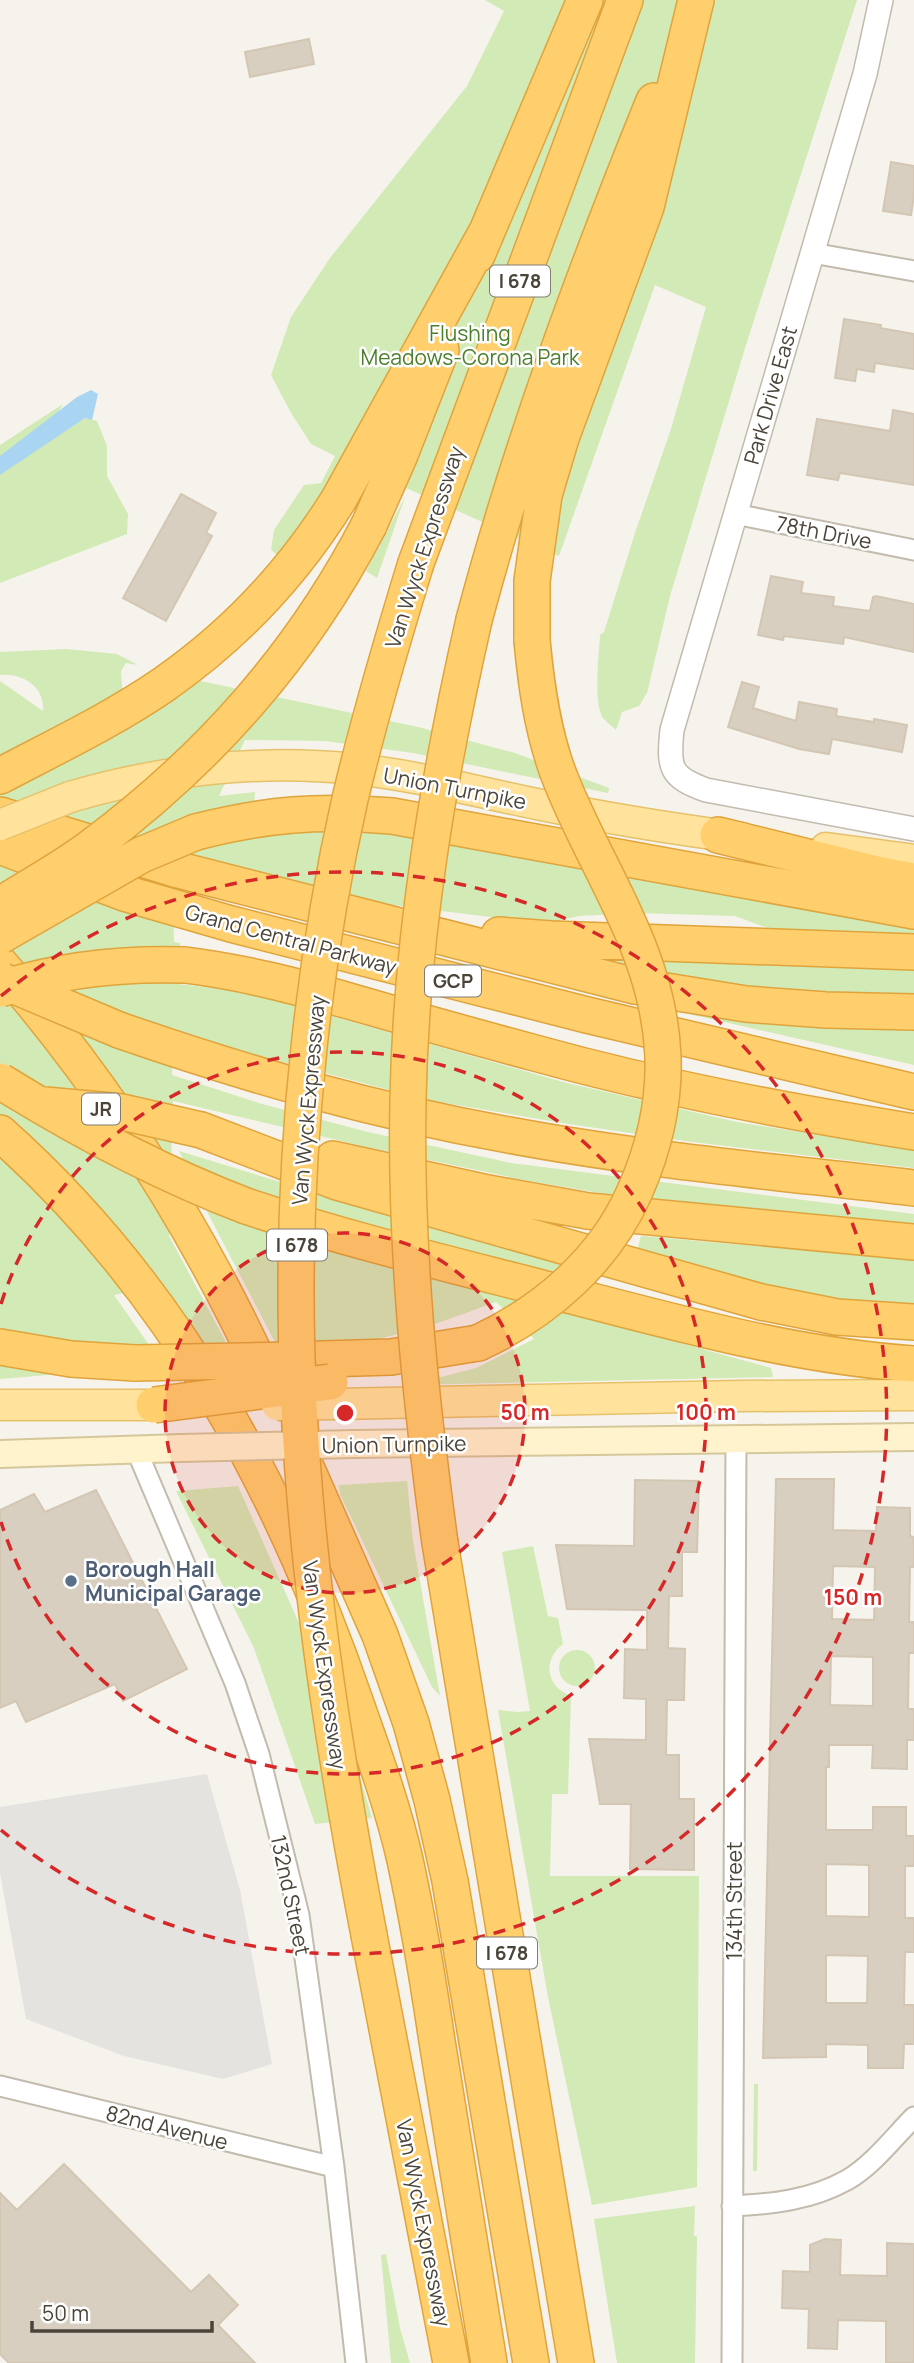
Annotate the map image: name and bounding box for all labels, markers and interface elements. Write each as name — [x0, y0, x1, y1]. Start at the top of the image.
road number: I 678 — [490, 266, 550, 296]
park label: Flushing Meadows-Corona Park — [361, 319, 580, 371]
street label: Park Drive East — [737, 323, 803, 467]
street label: Van Wyck Expressway — [378, 442, 470, 652]
street label: 78th Drive — [774, 509, 874, 555]
street label: Union Turnpike — [381, 760, 529, 816]
street label: Grand Central Parkway — [182, 897, 400, 981]
road number: GCP — [425, 965, 481, 996]
street label: Van Wyck Expressway — [285, 994, 331, 1206]
road number: JR — [82, 1093, 120, 1124]
road number: I 678 — [267, 1230, 327, 1260]
text: 50 m — [500, 1398, 550, 1426]
text: 100 m — [676, 1398, 736, 1426]
centre of rings — [333, 1401, 357, 1425]
street label: Union Turnpike — [321, 1429, 467, 1459]
place label: Borough Hall Municipal Garage — [85, 1555, 261, 1607]
street label: Van Wyck Expressway — [296, 1559, 354, 1771]
marker: Borough Hall Municipal Garage — [63, 1573, 79, 1589]
text: 150 m — [824, 1583, 882, 1611]
street label: 132nd Street — [265, 1832, 317, 1958]
street label: 134th Street — [720, 1842, 748, 1960]
road number: I 678 — [477, 1938, 537, 1968]
street label: 82nd Avenue — [103, 2098, 231, 2156]
street label: Van Wyck Expressway — [390, 2117, 458, 2329]
scale bar — [32, 2290, 212, 2334]
text: 50 m — [42, 2299, 89, 2327]

